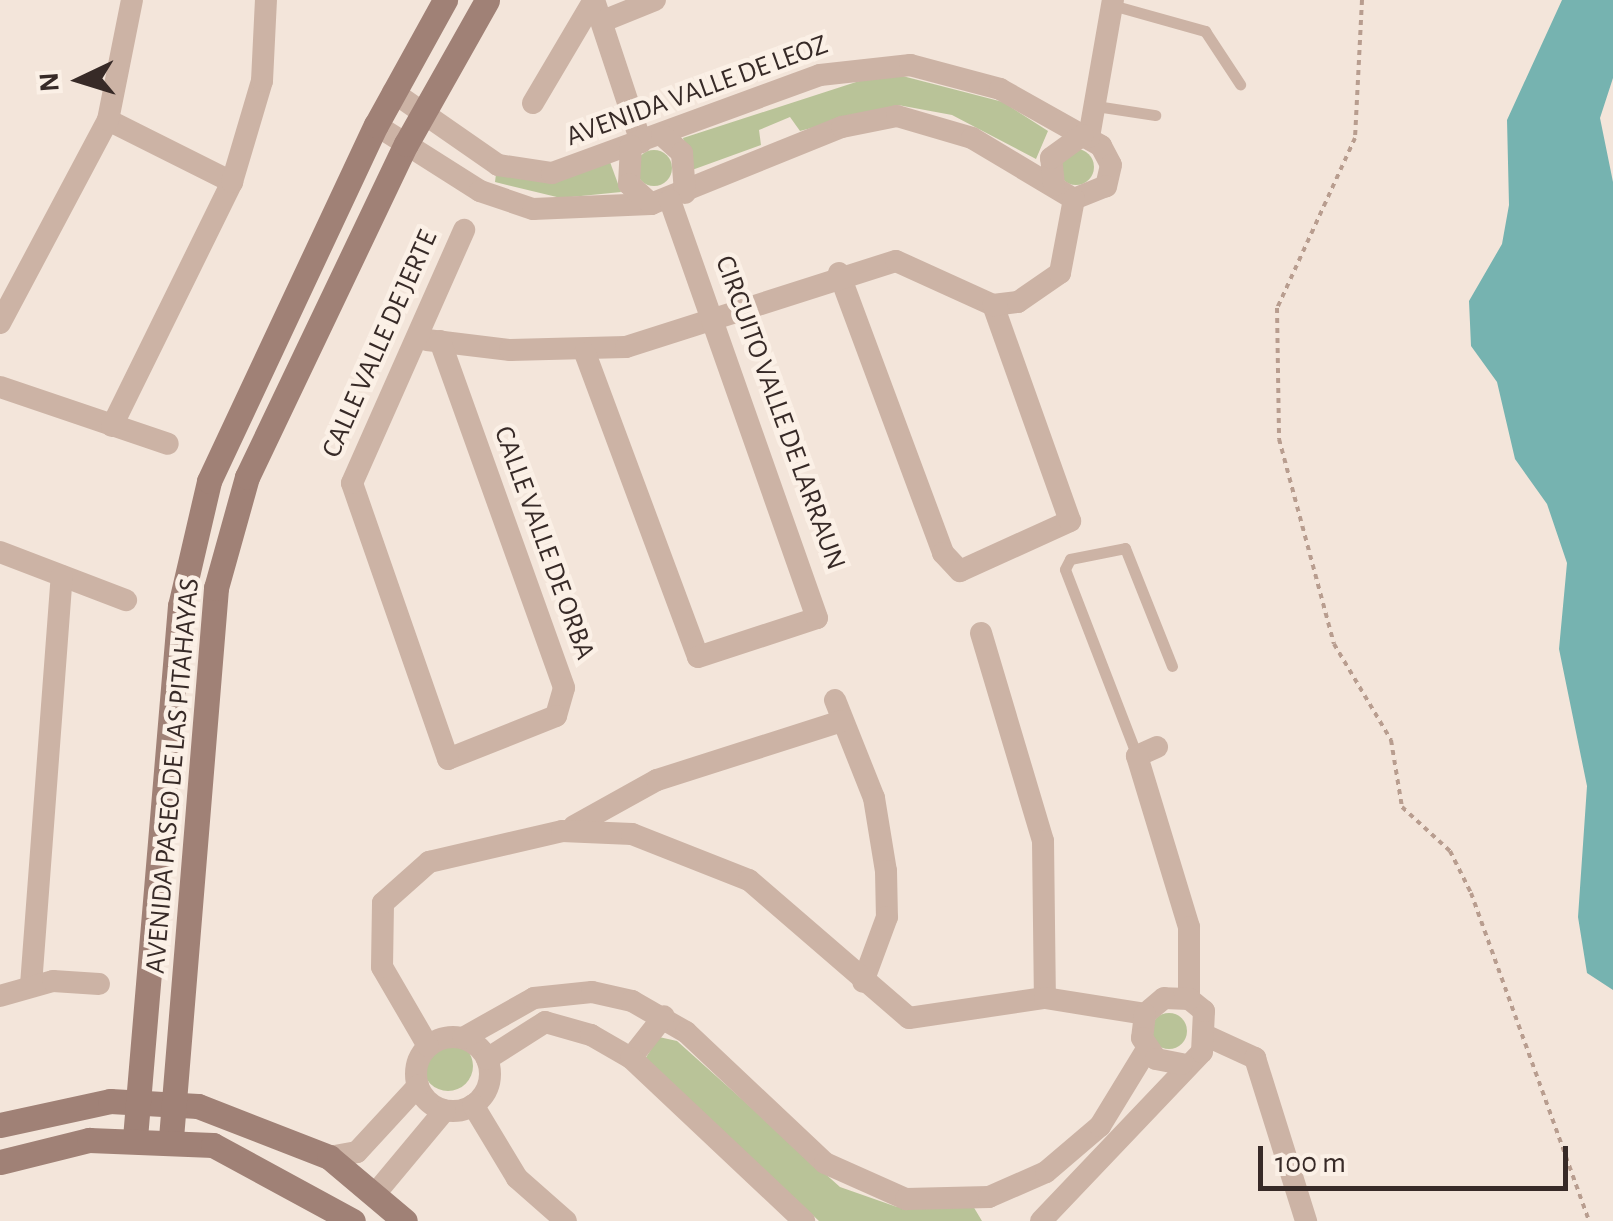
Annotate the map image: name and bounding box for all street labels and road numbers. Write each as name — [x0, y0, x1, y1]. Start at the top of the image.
street label: AVENIDA VALLE DE LEOZ — [561, 28, 833, 154]
street label: CALLE VALLE DE JERTE — [315, 225, 445, 463]
street label: CIRCUITO VALLE DE LARRAUN — [707, 251, 853, 575]
street label: CALLE VALLE DE ORBA — [486, 422, 602, 664]
street label: AVENIDA PASEO DE LAS PITAHAYAS — [139, 577, 207, 975]

